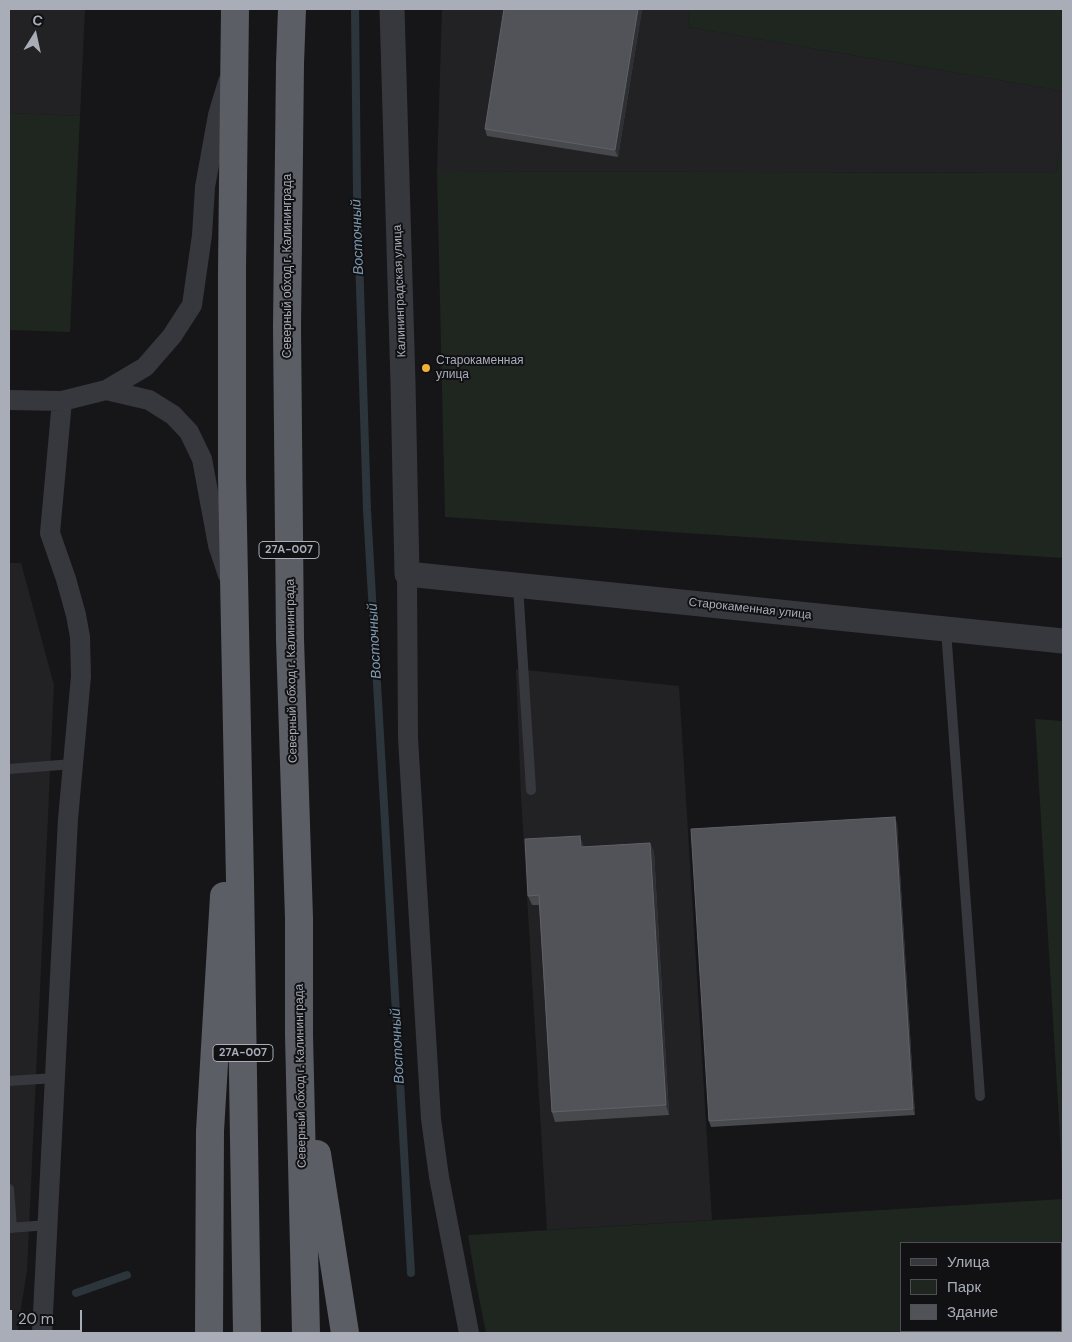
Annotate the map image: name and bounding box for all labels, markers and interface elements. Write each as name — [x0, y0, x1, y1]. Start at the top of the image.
north arrow — [10, 10, 60, 60]
text: С — [31, 10, 44, 30]
street label: Северный обход г. Калининграда — [281, 174, 295, 358]
water label: Восточный — [348, 199, 368, 275]
street label: Калининградская улица — [390, 224, 410, 358]
place label: Старокаменная улица — [436, 354, 524, 382]
marker: Старокаменная улица — [420, 362, 432, 374]
road number: 27А-007 — [259, 542, 319, 558]
street label: Северный обход г. Калининграда — [283, 579, 301, 763]
street label: Старокаменная улица — [688, 595, 812, 623]
water label: Восточный — [365, 603, 385, 679]
street label: Северный обход г. Калининграда — [292, 984, 310, 1168]
water label: Восточный — [388, 1008, 408, 1084]
road number: 27А-007 — [213, 1044, 273, 1062]
legend — [900, 1242, 1062, 1332]
text: Улица — [947, 1252, 990, 1272]
text: Парк — [947, 1277, 981, 1297]
scale bar — [12, 1300, 85, 1332]
text: Здание — [947, 1302, 998, 1322]
text: 20 m — [18, 1309, 54, 1329]

